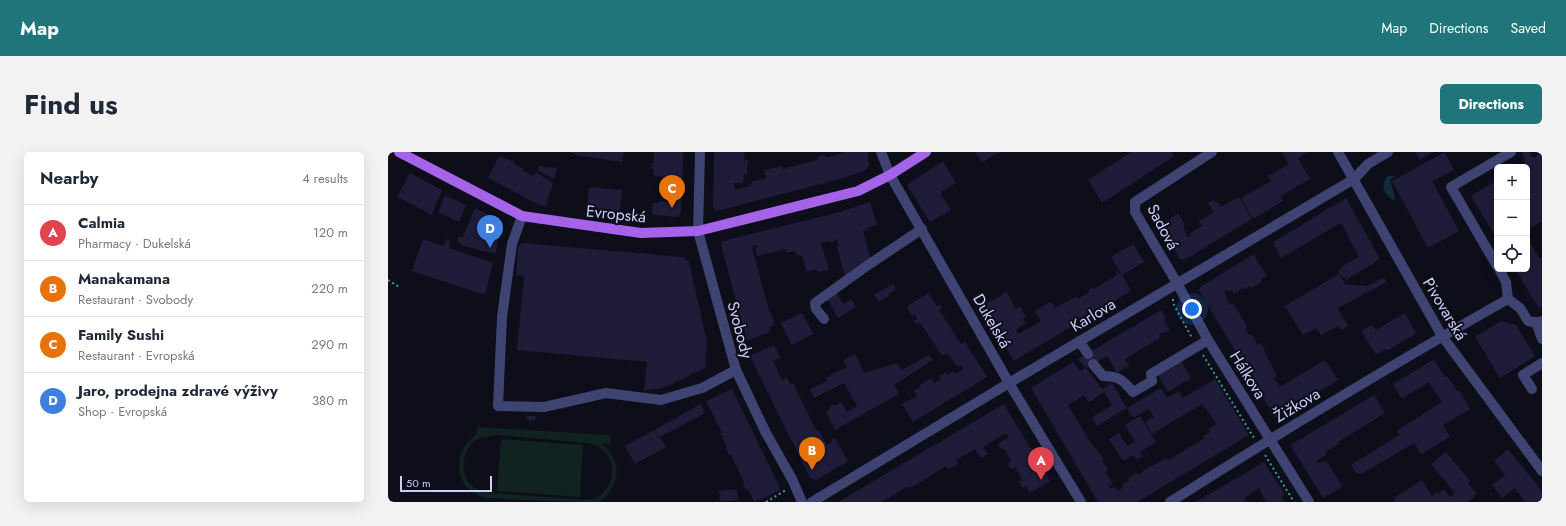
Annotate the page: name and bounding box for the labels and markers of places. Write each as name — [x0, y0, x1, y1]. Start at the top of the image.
pin: C — [659, 175, 685, 208]
pin: D — [477, 215, 503, 248]
pin: B — [799, 437, 825, 470]
pin: A — [1028, 447, 1054, 480]

